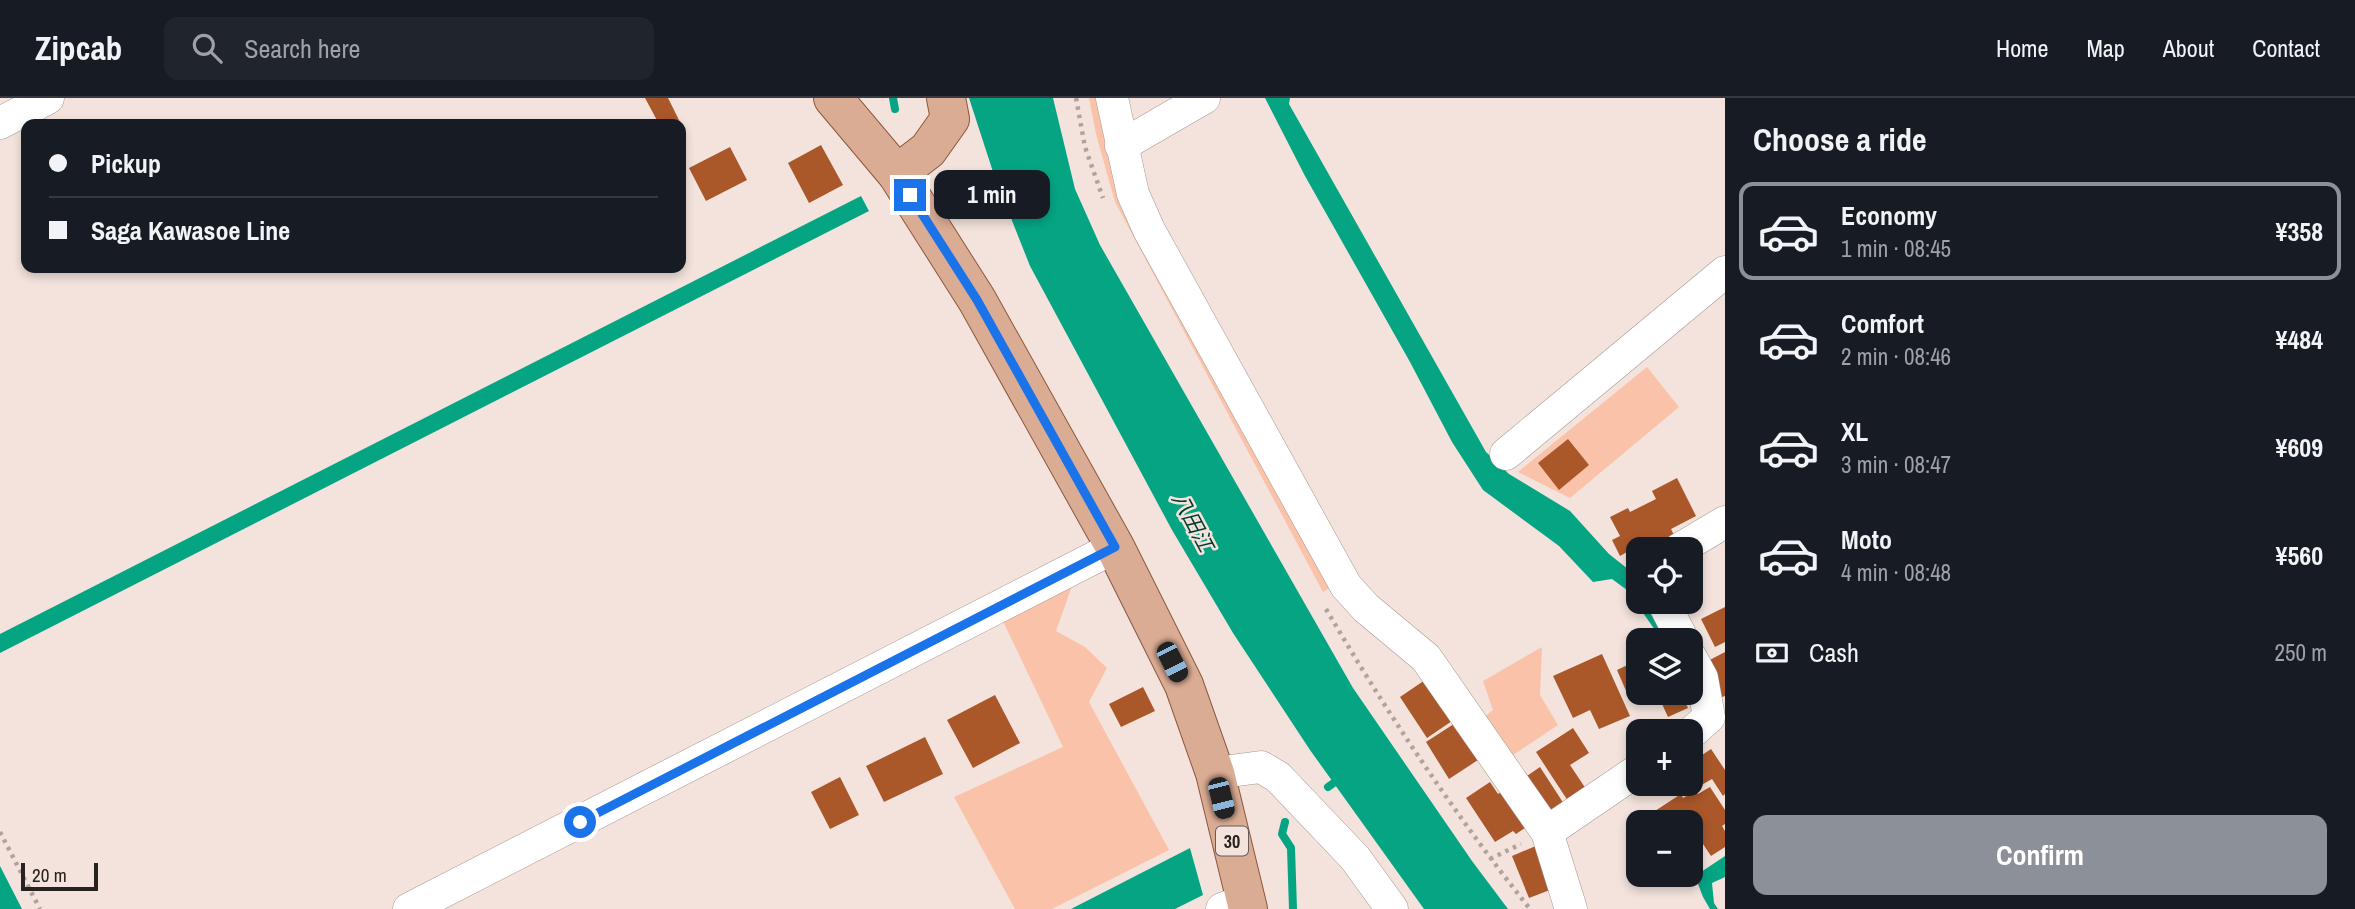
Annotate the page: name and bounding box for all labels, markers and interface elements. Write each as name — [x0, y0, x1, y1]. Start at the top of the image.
search box — [164, 17, 654, 80]
text: Zipcab — [35, 26, 122, 70]
icon: search — [188, 29, 226, 67]
text: Search here — [244, 31, 360, 66]
text: Home — [1996, 32, 2048, 64]
text: Map — [2086, 32, 2125, 64]
text: About — [2163, 32, 2214, 64]
text: Contact — [2252, 32, 2320, 64]
text: Choose a ride — [1753, 118, 1927, 161]
text: Pickup — [91, 146, 161, 181]
callout: 1 min — [934, 170, 1050, 220]
route end — [894, 179, 926, 211]
text: 1 min — [967, 179, 1017, 210]
text: Economy — [1841, 198, 1937, 233]
icon: car — [1757, 200, 1820, 263]
text: Saga Kawasoe Line — [91, 213, 290, 248]
text: ¥358 — [2276, 214, 2323, 249]
text: 1 min · 08:45 — [1841, 233, 1951, 264]
text: Comfort — [1841, 306, 1924, 341]
icon: car — [1757, 308, 1820, 371]
text: ¥484 — [2276, 322, 2323, 357]
text: 2 min · 08:46 — [1841, 341, 1951, 372]
text: XL — [1841, 414, 1868, 449]
icon: car — [1757, 416, 1820, 479]
text: ¥609 — [2276, 430, 2323, 465]
text: 3 min · 08:47 — [1841, 449, 1951, 480]
water label: 八田江 — [1165, 487, 1222, 558]
text: Moto — [1841, 522, 1892, 557]
icon: car — [1757, 524, 1820, 587]
map controls — [1626, 537, 1703, 887]
button: locate — [1626, 537, 1703, 614]
text: ¥560 — [2276, 538, 2323, 573]
text: 4 min · 08:48 — [1841, 557, 1951, 588]
button: layers — [1626, 628, 1703, 705]
icon: cash — [1753, 634, 1791, 672]
text: Cash — [1809, 635, 1859, 670]
text: 250 m — [2275, 637, 2327, 668]
car — [1154, 639, 1191, 685]
button: + — [1626, 719, 1703, 796]
car — [1206, 775, 1237, 821]
route start — [564, 806, 596, 838]
button: − — [1626, 810, 1703, 887]
button: Confirm — [1753, 815, 2327, 895]
road number: 30 — [1216, 826, 1248, 856]
scale bar — [21, 860, 98, 892]
text: 20 m — [32, 862, 67, 888]

